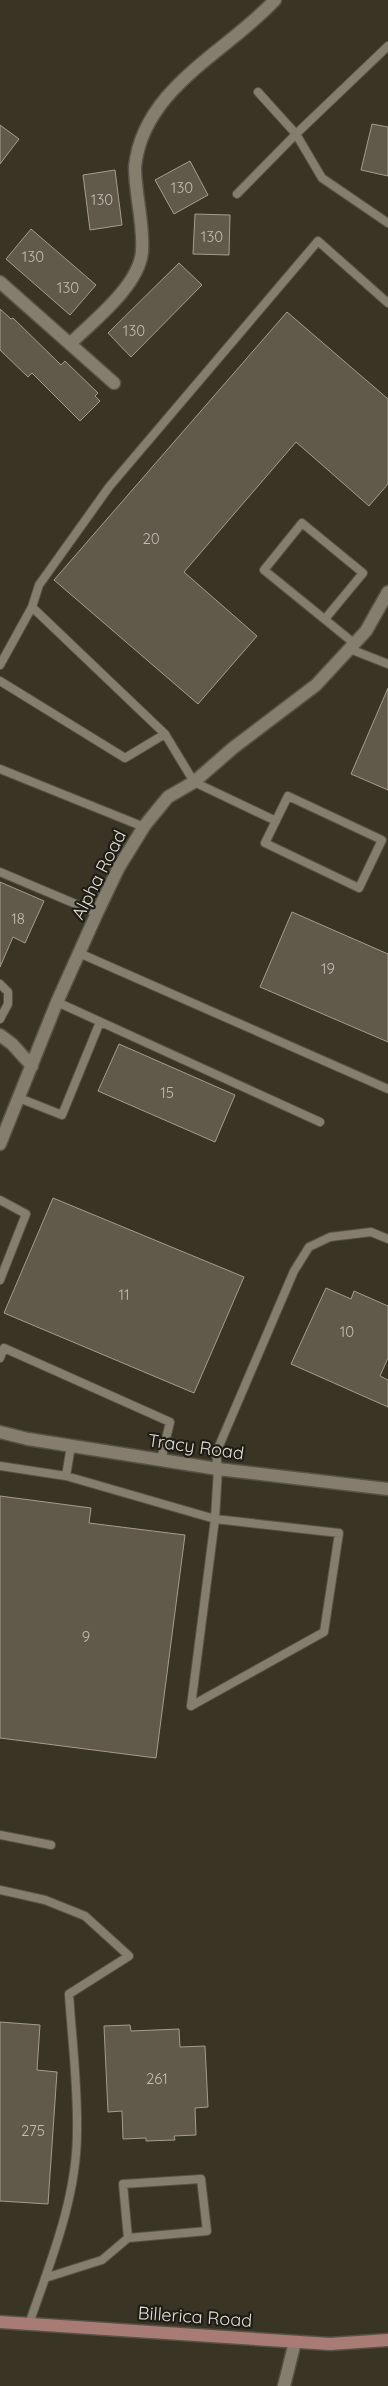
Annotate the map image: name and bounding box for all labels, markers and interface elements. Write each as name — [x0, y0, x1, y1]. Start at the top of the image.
house number: 130 — [171, 178, 193, 197]
house number: 130 — [91, 190, 113, 209]
house number: 130 — [201, 227, 223, 246]
house number: 130 — [22, 247, 44, 266]
house number: 130 — [57, 278, 79, 297]
house number: 130 — [123, 321, 145, 340]
house number: 20 — [142, 529, 160, 548]
street label: Alpha Road — [66, 826, 131, 923]
house number: 18 — [11, 909, 25, 928]
house number: 19 — [321, 959, 335, 978]
house number: 15 — [160, 1083, 174, 1102]
house number: 11 — [118, 1285, 130, 1304]
house number: 10 — [340, 1322, 354, 1341]
street label: Tracy Road — [147, 1428, 245, 1465]
house number: 9 — [82, 1627, 90, 1646]
house number: 261 — [146, 2069, 168, 2088]
house number: 275 — [21, 2121, 45, 2140]
street label: Billerica Road — [137, 2301, 253, 2332]

